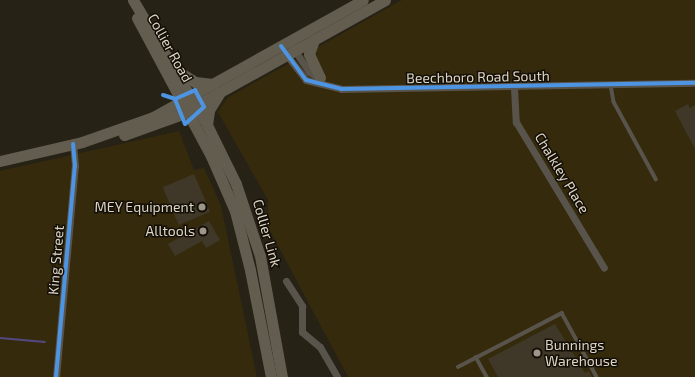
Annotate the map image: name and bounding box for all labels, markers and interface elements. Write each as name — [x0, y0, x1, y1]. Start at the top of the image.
street label: Collier Road — [144, 11, 196, 85]
street label: Beechboro Road South — [406, 67, 550, 87]
street label: Chalkley Place — [531, 129, 593, 217]
street label: Collier Link — [249, 197, 285, 269]
place label: MEY Equipment — [94, 199, 194, 215]
marker: MEY Equipment — [197, 202, 207, 212]
place label: Alltools — [146, 223, 195, 239]
street label: King Street — [45, 225, 67, 295]
marker: Alltools — [198, 226, 208, 236]
place label: Bunnings Warehouse — [545, 337, 617, 370]
marker: Bunnings Warehouse — [532, 348, 542, 358]

